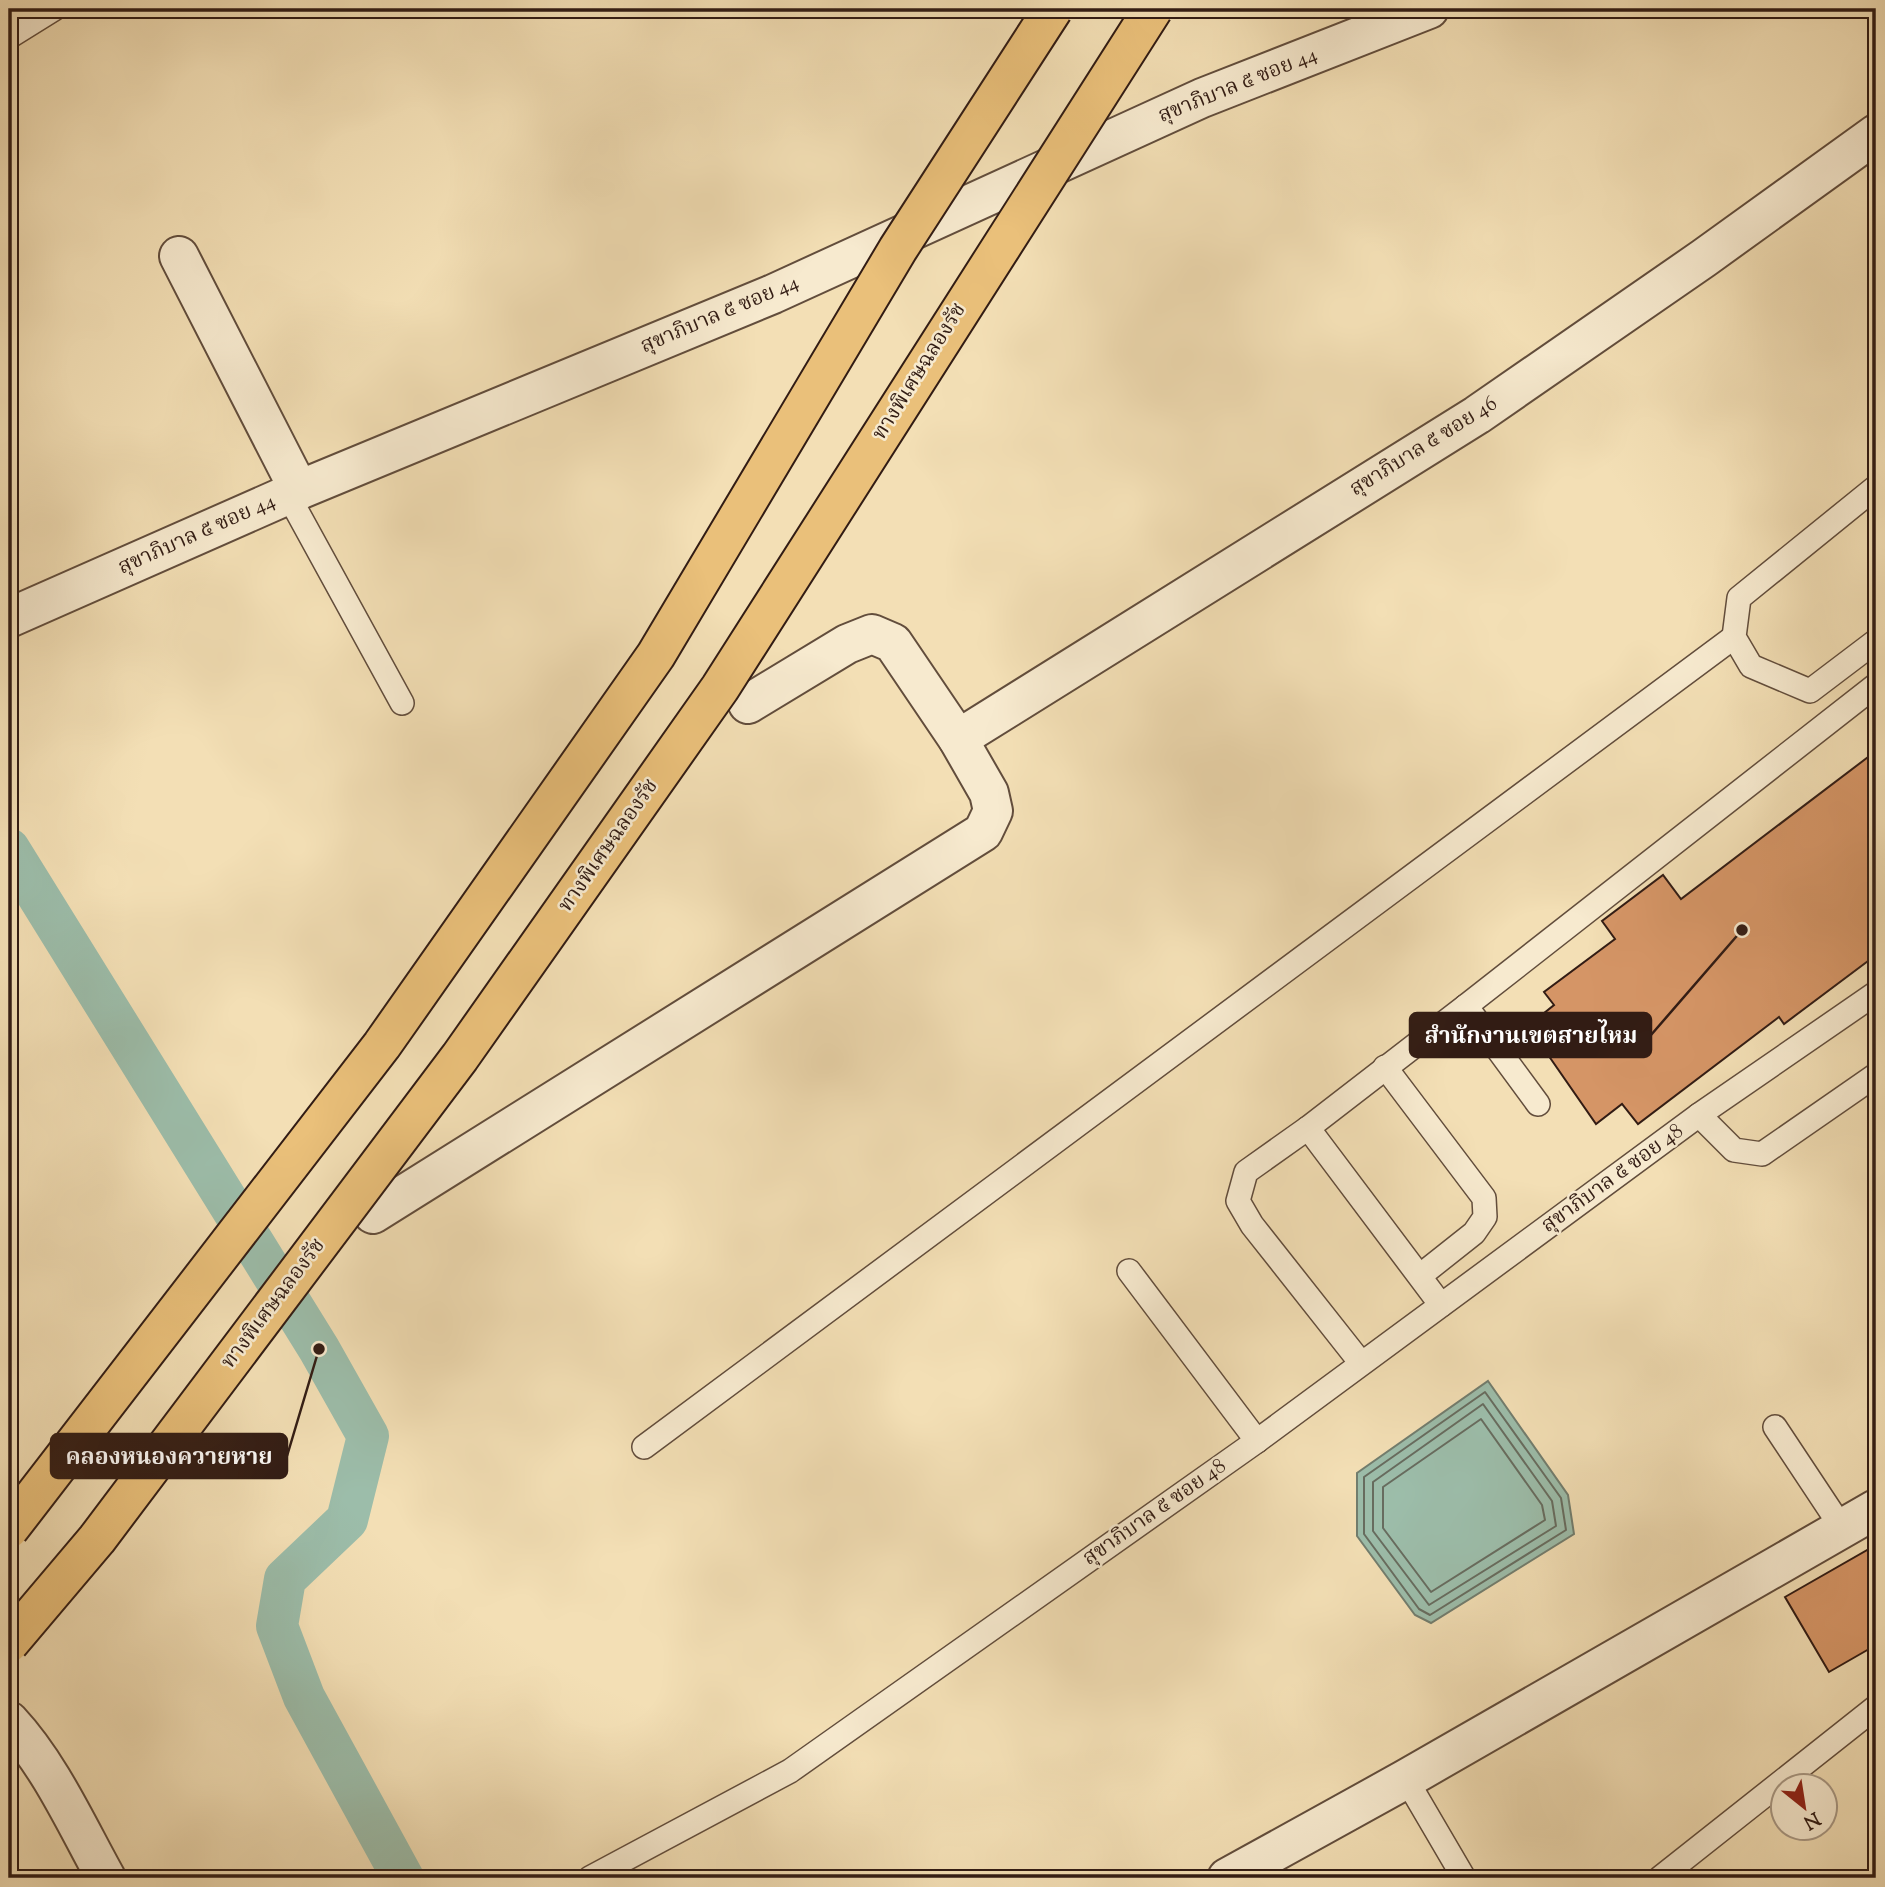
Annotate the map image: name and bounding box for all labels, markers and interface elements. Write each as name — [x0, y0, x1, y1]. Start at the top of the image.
street label: สุขาภิบาล ๕ ซอย 44 — [1154, 40, 1322, 132]
street label: สุขาภิบาล ๕ ซอย 44 — [636, 268, 804, 362]
street label: ทางพิเศษฉลองรัช — [866, 298, 974, 446]
street label: สุขาภิบาล ๕ ซอย 46 — [1344, 390, 1504, 504]
street label: สุขาภิบาล ๕ ซอย 44 — [114, 487, 280, 583]
street label: ทางพิเศษฉลองรัช — [552, 773, 666, 919]
callout: สำนักงานเขตสายไหม — [1410, 1013, 1651, 1057]
text: สำนักงานเขตสายไหม — [1424, 1019, 1638, 1054]
street label: สุขาภิบาล ๕ ซอย 48 — [1536, 1117, 1690, 1241]
street label: ทางพิเศษฉลองรัช — [215, 1232, 333, 1376]
callout: คลองหนองควายหาย — [51, 1434, 287, 1478]
text: คลองหนองควายหาย — [65, 1442, 273, 1475]
street label: สุขาภิบาล ๕ ซอย 48 — [1077, 1452, 1233, 1574]
north arrow — [1770, 1772, 1840, 1842]
text: N — [1798, 1804, 1825, 1835]

